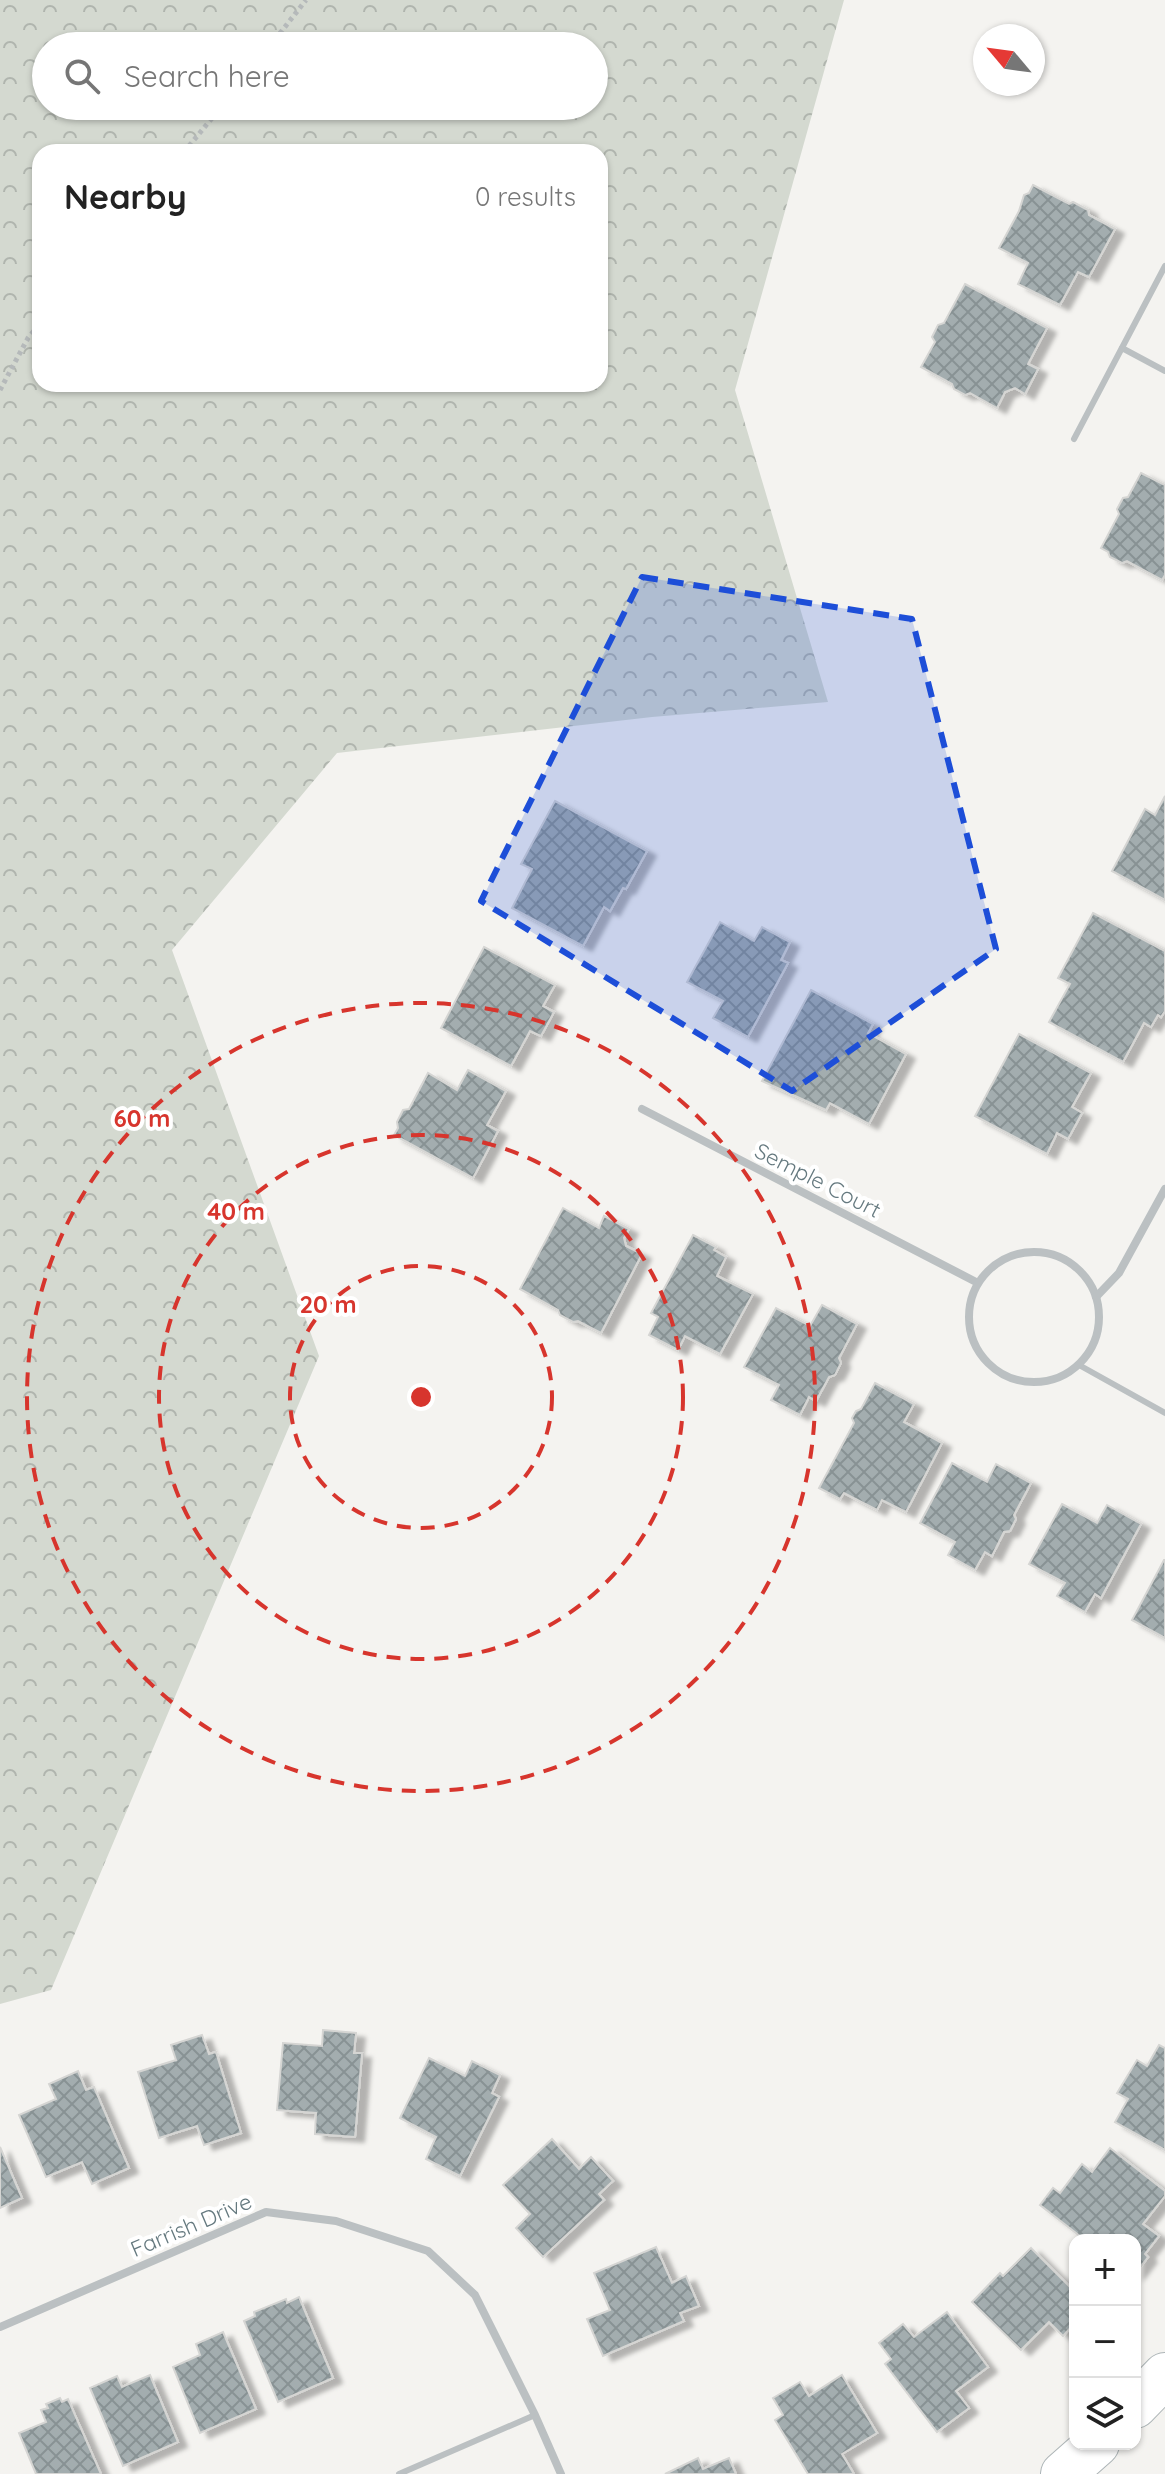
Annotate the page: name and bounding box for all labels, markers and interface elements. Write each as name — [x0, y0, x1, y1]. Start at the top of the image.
north arrow — [973, 24, 1045, 96]
search box — [32, 32, 608, 120]
icon: search — [60, 54, 104, 98]
text: Search here — [124, 57, 290, 95]
text: Nearby — [64, 175, 187, 218]
text: 0 results — [475, 180, 576, 213]
text: 60 m — [114, 1103, 170, 1133]
street label: Semple Court — [750, 1136, 886, 1224]
text: 40 m — [207, 1196, 265, 1226]
text: 20 m — [299, 1289, 357, 1319]
centre of rings — [407, 1383, 435, 1411]
street label: Farrish Drive — [126, 2187, 256, 2263]
map controls — [1069, 2234, 1141, 2450]
button: + — [1069, 2234, 1141, 2306]
button: − — [1069, 2306, 1141, 2378]
button: layers — [1069, 2378, 1141, 2450]

